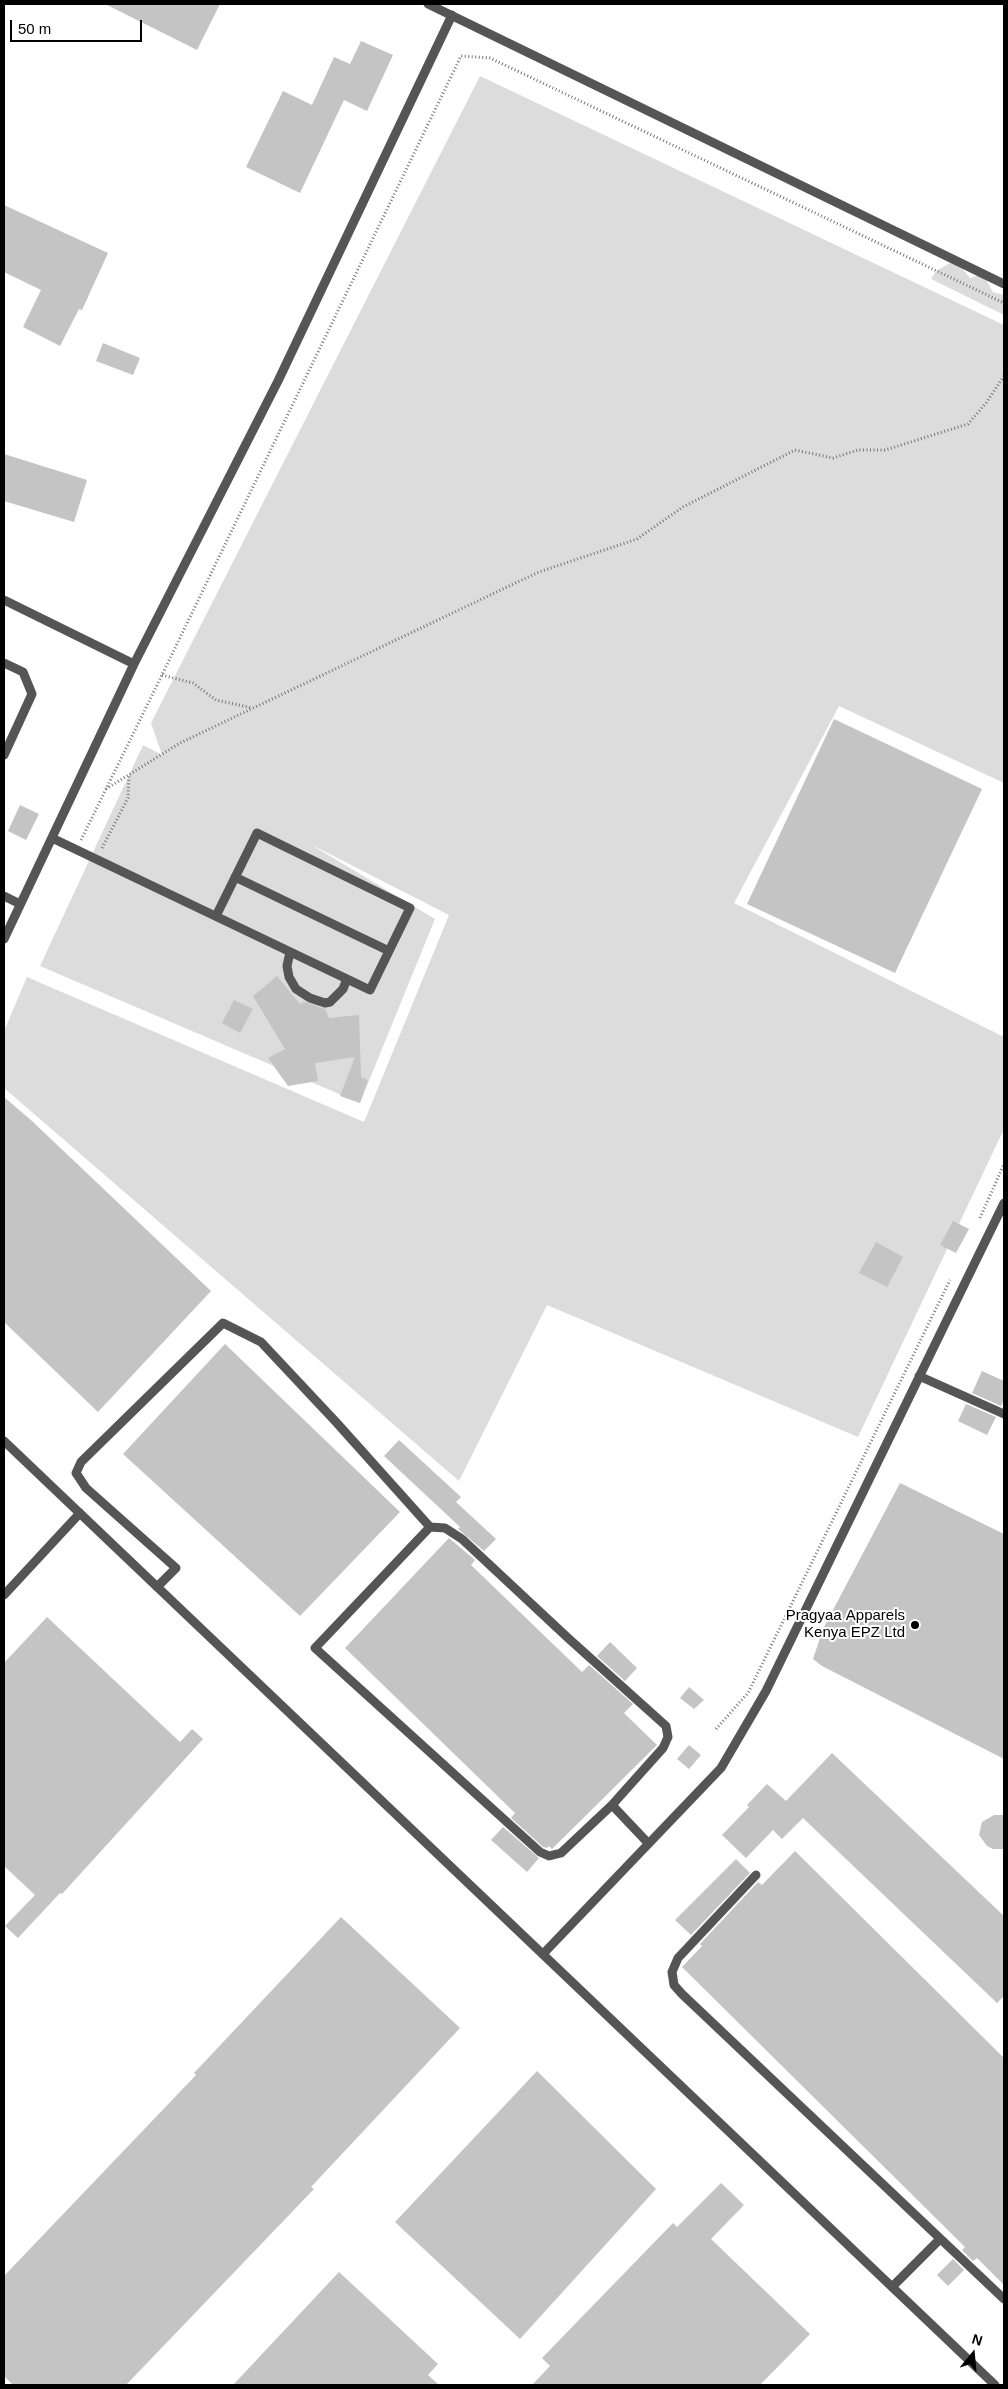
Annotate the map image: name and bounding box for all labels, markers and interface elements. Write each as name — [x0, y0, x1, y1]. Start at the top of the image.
scale bar — [12, 10, 145, 42]
text: 50 m — [18, 20, 51, 37]
place label: Pragyaa Apparels Kenya EPZ Ltd — [786, 1607, 905, 1642]
marker: Pragyaa Apparels Kenya EPZ Ltd — [909, 1619, 921, 1631]
north arrow — [948, 2329, 998, 2379]
text: N — [970, 2331, 985, 2349]

